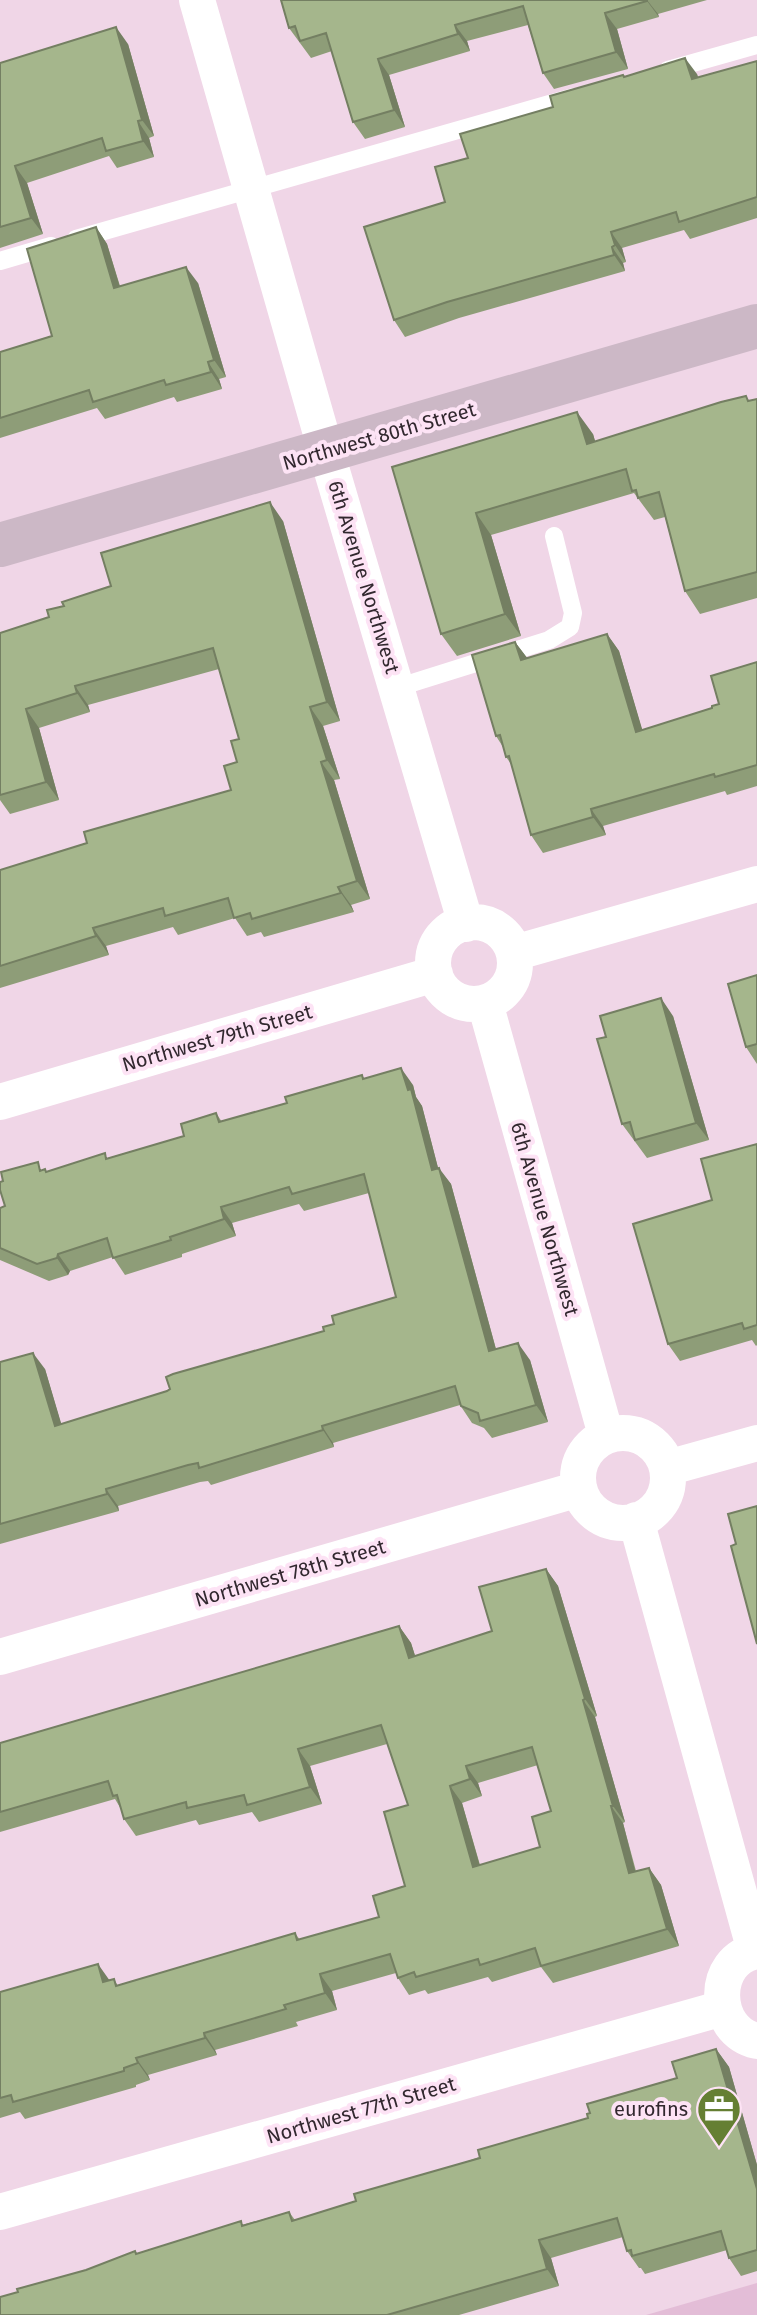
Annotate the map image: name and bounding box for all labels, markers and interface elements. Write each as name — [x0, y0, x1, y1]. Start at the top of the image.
street label: Northwest 80th Street — [280, 397, 479, 475]
street label: 6th Avenue Northwest — [323, 478, 405, 677]
street label: Northwest 79th Street — [119, 999, 316, 1077]
street label: 6th Avenue Northwest — [506, 1119, 584, 1319]
street label: Northwest 78th Street — [192, 1534, 389, 1612]
street label: Northwest 77th Street — [264, 2071, 459, 2148]
office icon: eurofins — [695, 2085, 743, 2148]
place label: eurofins — [614, 2097, 688, 2121]

